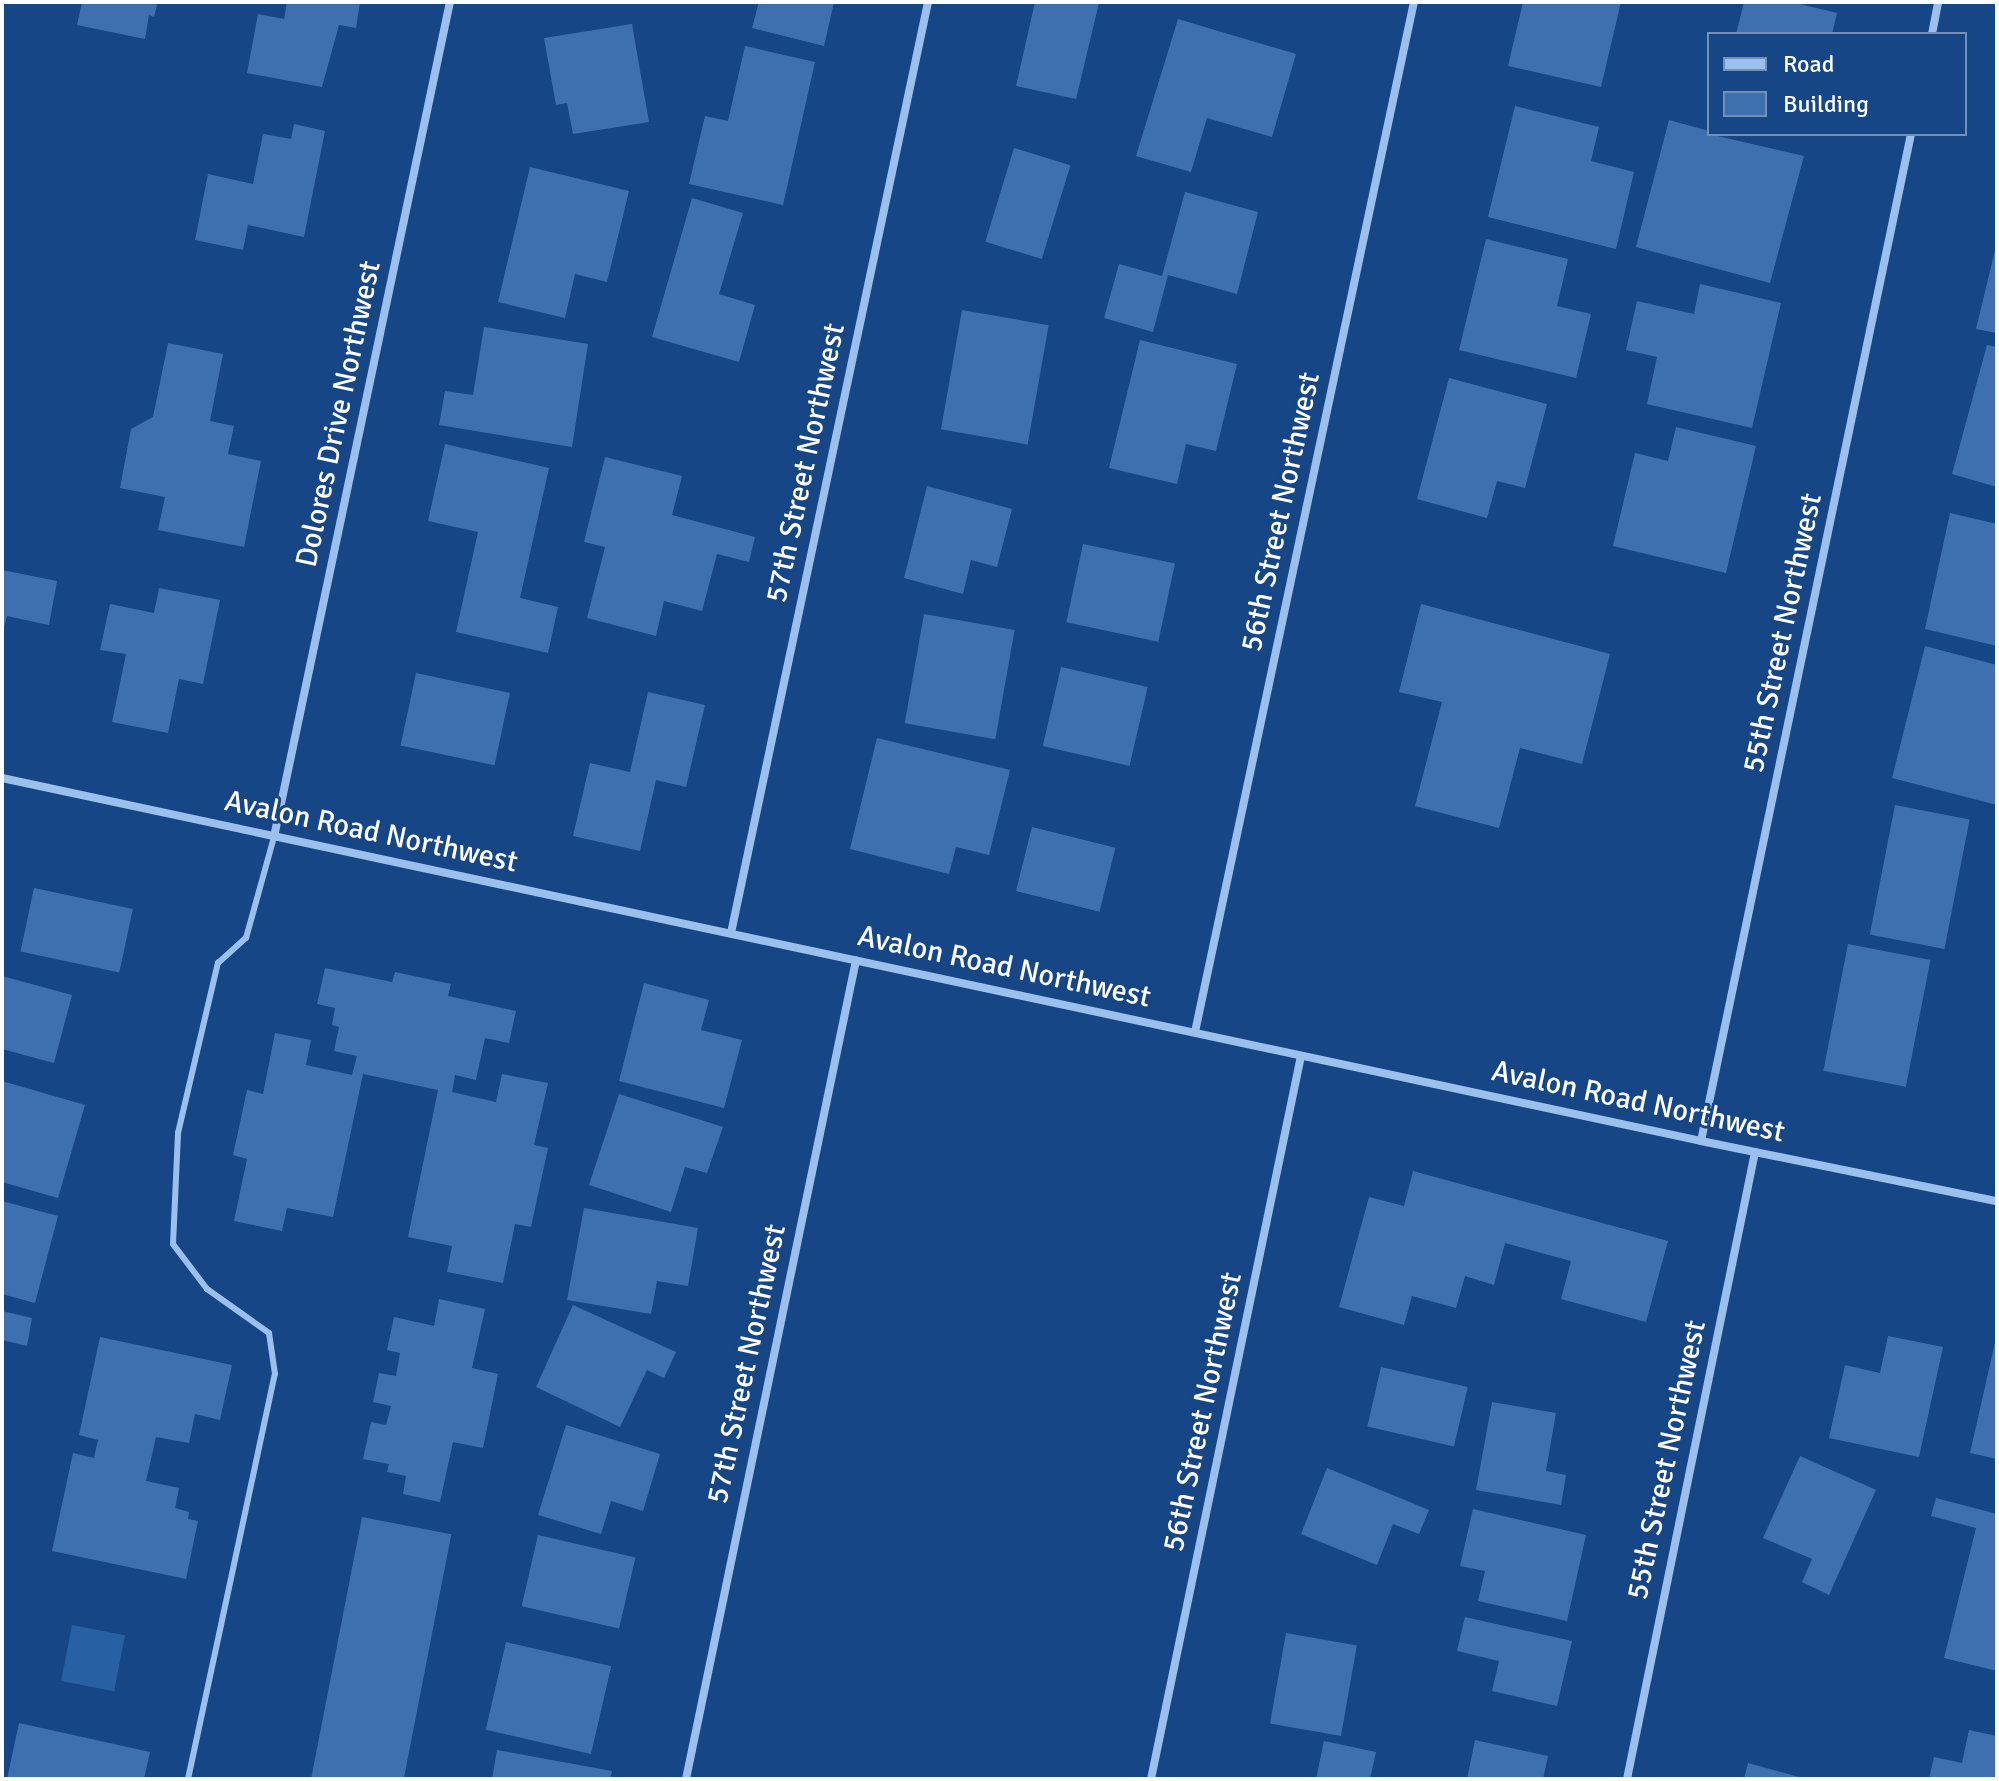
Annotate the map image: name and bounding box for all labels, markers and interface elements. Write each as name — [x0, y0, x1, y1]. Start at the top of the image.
legend — [1707, 32, 1967, 136]
text: Road — [1783, 49, 1834, 79]
text: Building — [1783, 89, 1869, 119]
street label: Dolores Drive Northwest — [289, 258, 389, 570]
street label: 57th Street Northwest — [759, 320, 853, 606]
street label: 56th Street Northwest — [1234, 369, 1328, 655]
street label: 55th Street Northwest — [1736, 490, 1830, 776]
street label: Avalon Road Northwest — [221, 783, 521, 881]
street label: Avalon Road Northwest — [854, 918, 1154, 1016]
street label: Avalon Road Northwest — [1488, 1053, 1788, 1151]
street label: 57th Street Northwest — [700, 1221, 794, 1507]
street label: 56th Street Northwest — [1156, 1269, 1250, 1555]
street label: 55th Street Northwest — [1620, 1317, 1714, 1603]

